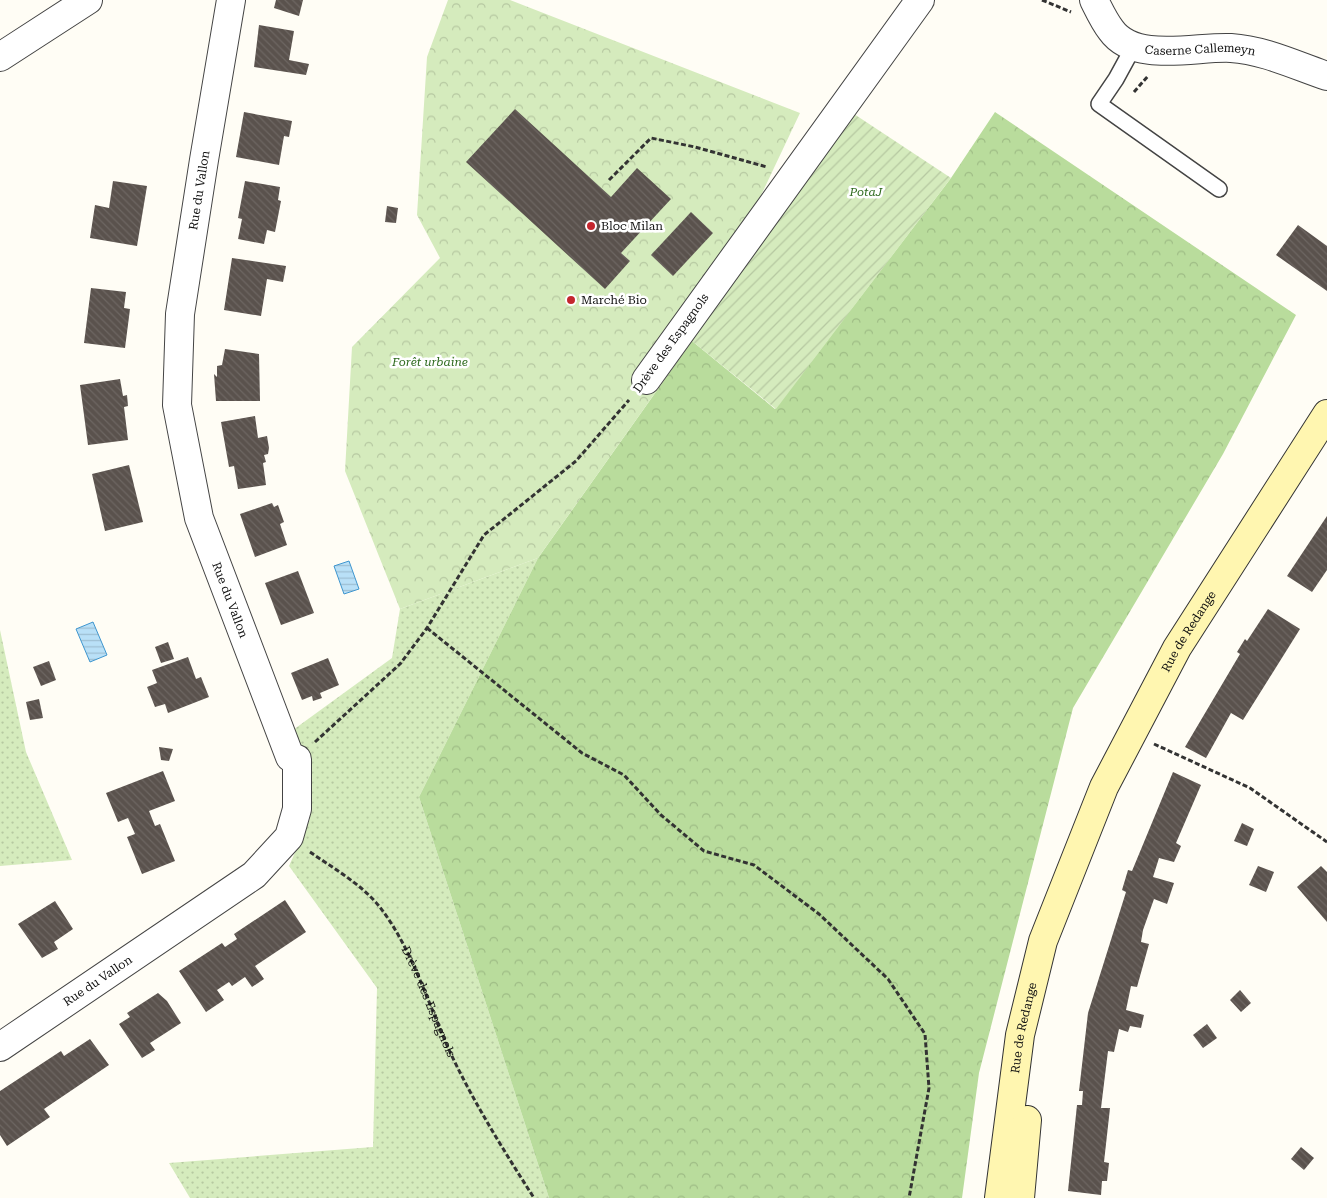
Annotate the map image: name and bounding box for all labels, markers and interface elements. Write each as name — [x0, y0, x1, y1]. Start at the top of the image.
street label: Caserne Callemeyn — [1144, 41, 1257, 59]
street label: Rue du Vallon — [186, 149, 213, 231]
park label: PotaJ — [848, 185, 884, 199]
place label: Bloc Milan — [601, 219, 663, 233]
marker: Bloc Milan — [585, 220, 597, 232]
street label: Drève des Espagnols — [630, 291, 712, 395]
place label: Marché Bio — [581, 293, 647, 307]
marker: Marché Bio — [565, 294, 577, 306]
park label: Forêt urbaine — [391, 355, 468, 369]
street label: Rue du Vallon — [209, 560, 251, 640]
street label: Rue de Redange — [1159, 588, 1219, 674]
street label: Drève des Espagnols — [399, 944, 458, 1060]
street label: Rue du Vallon — [61, 952, 135, 1009]
street label: Rue de Redange — [1008, 981, 1040, 1074]

